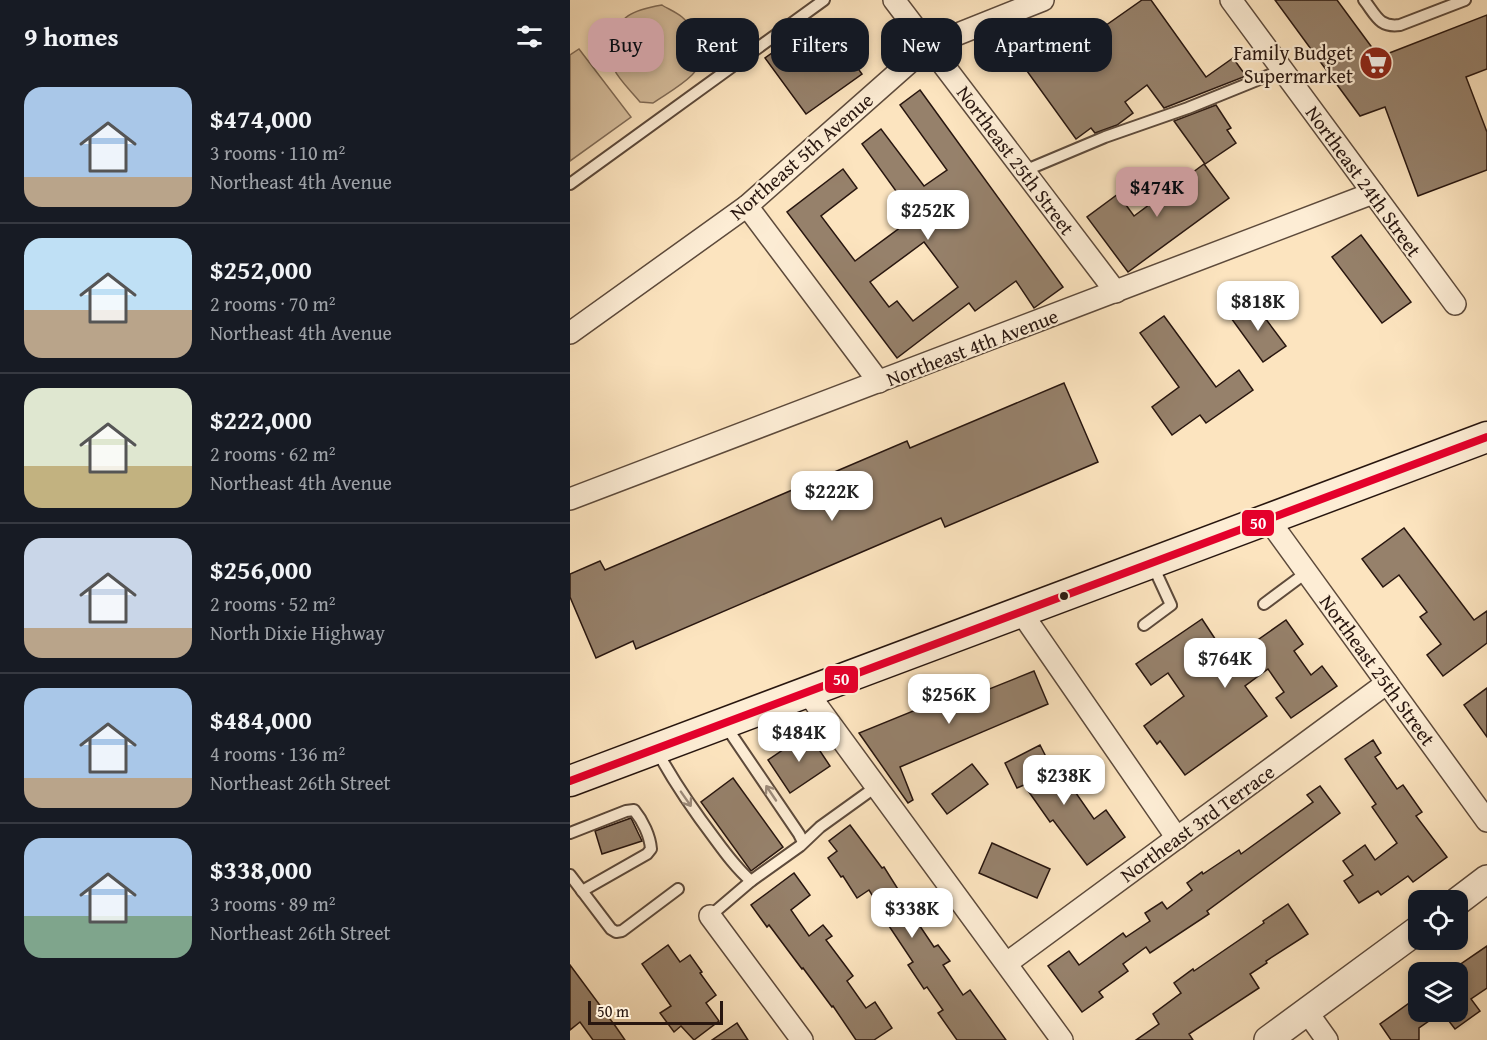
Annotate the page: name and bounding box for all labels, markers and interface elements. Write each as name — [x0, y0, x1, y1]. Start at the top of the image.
text: 9 homes — [24, 17, 119, 56]
chip: Buy — [588, 18, 664, 72]
chip: Rent — [676, 18, 759, 72]
chip: Filters — [771, 18, 869, 72]
chip: New — [881, 18, 962, 72]
chip: Apartment — [974, 18, 1112, 72]
icon: filters — [513, 20, 546, 53]
place label: Family Budget Supermarket — [1233, 38, 1353, 90]
supermarket icon: Family Budget Supermarket — [1358, 45, 1394, 81]
street label: Northeast 25th Street — [950, 79, 1082, 241]
street label: Northeast 5th Avenue — [723, 85, 879, 227]
text: $474,000 — [210, 99, 312, 138]
street label: Northeast 24th Street — [1299, 99, 1429, 263]
icon: home — [72, 111, 144, 183]
text: 3 rooms · 110 m² — [210, 138, 345, 167]
text: Northeast 4th Avenue — [210, 167, 392, 196]
pin: $474K — [1115, 167, 1199, 218]
text: $474K — [1130, 172, 1184, 201]
pin: $252K — [886, 190, 970, 241]
text: $252K — [901, 195, 955, 224]
text: $252,000 — [210, 250, 312, 289]
icon: home — [72, 262, 144, 334]
pin: $818K — [1216, 281, 1300, 332]
text: $818K — [1231, 286, 1285, 315]
text: 2 rooms · 70 m² — [210, 289, 336, 318]
street label: Northeast 4th Avenue — [882, 301, 1062, 393]
text: Northeast 4th Avenue — [210, 318, 392, 347]
text: $222,000 — [210, 400, 312, 439]
icon: home — [72, 412, 144, 484]
text: 2 rooms · 62 m² — [210, 439, 336, 468]
text: Northeast 4th Avenue — [210, 468, 392, 497]
pin: $222K — [790, 471, 874, 522]
text: $222K — [805, 476, 859, 505]
line badge: 50 — [1241, 509, 1275, 537]
text: 50 — [1250, 511, 1266, 535]
text: $256,000 — [210, 550, 312, 589]
icon: home — [72, 562, 144, 634]
street label: Northeast 25th Street — [1313, 588, 1443, 752]
text: 2 rooms · 52 m² — [210, 589, 336, 618]
unlabelled marker — [1058, 590, 1070, 602]
text: North Dixie Highway — [210, 618, 385, 647]
pin: $764K — [1183, 638, 1267, 689]
text: $764K — [1198, 643, 1252, 672]
line badge: 50 — [824, 665, 859, 694]
text: 50 — [833, 667, 849, 691]
pin: $256K — [907, 674, 991, 725]
text: $256K — [922, 679, 976, 708]
text: $484,000 — [210, 700, 312, 739]
icon: home — [72, 712, 144, 784]
pin: $484K — [757, 712, 841, 763]
text: $484K — [772, 717, 826, 746]
text: 4 rooms · 136 m² — [210, 739, 345, 768]
pin: $238K — [1022, 755, 1106, 806]
street label: Northeast 3rd Terrace — [1114, 757, 1280, 889]
text: $238K — [1037, 760, 1091, 789]
text: Northeast 26th Street — [210, 768, 391, 797]
one-way arrow — [765, 785, 777, 802]
one-way arrow — [680, 791, 692, 807]
text: $338,000 — [210, 850, 312, 889]
icon: home — [72, 862, 144, 934]
pin: $338K — [870, 888, 954, 939]
text: 3 rooms · 89 m² — [210, 889, 336, 918]
map controls — [1408, 890, 1468, 1022]
button: locate — [1408, 890, 1468, 950]
text: $338K — [885, 893, 939, 922]
text: Northeast 26th Street — [210, 918, 391, 947]
button: layers — [1408, 962, 1468, 1022]
scale bar — [588, 998, 723, 1026]
text: 50 m — [597, 999, 629, 1023]

